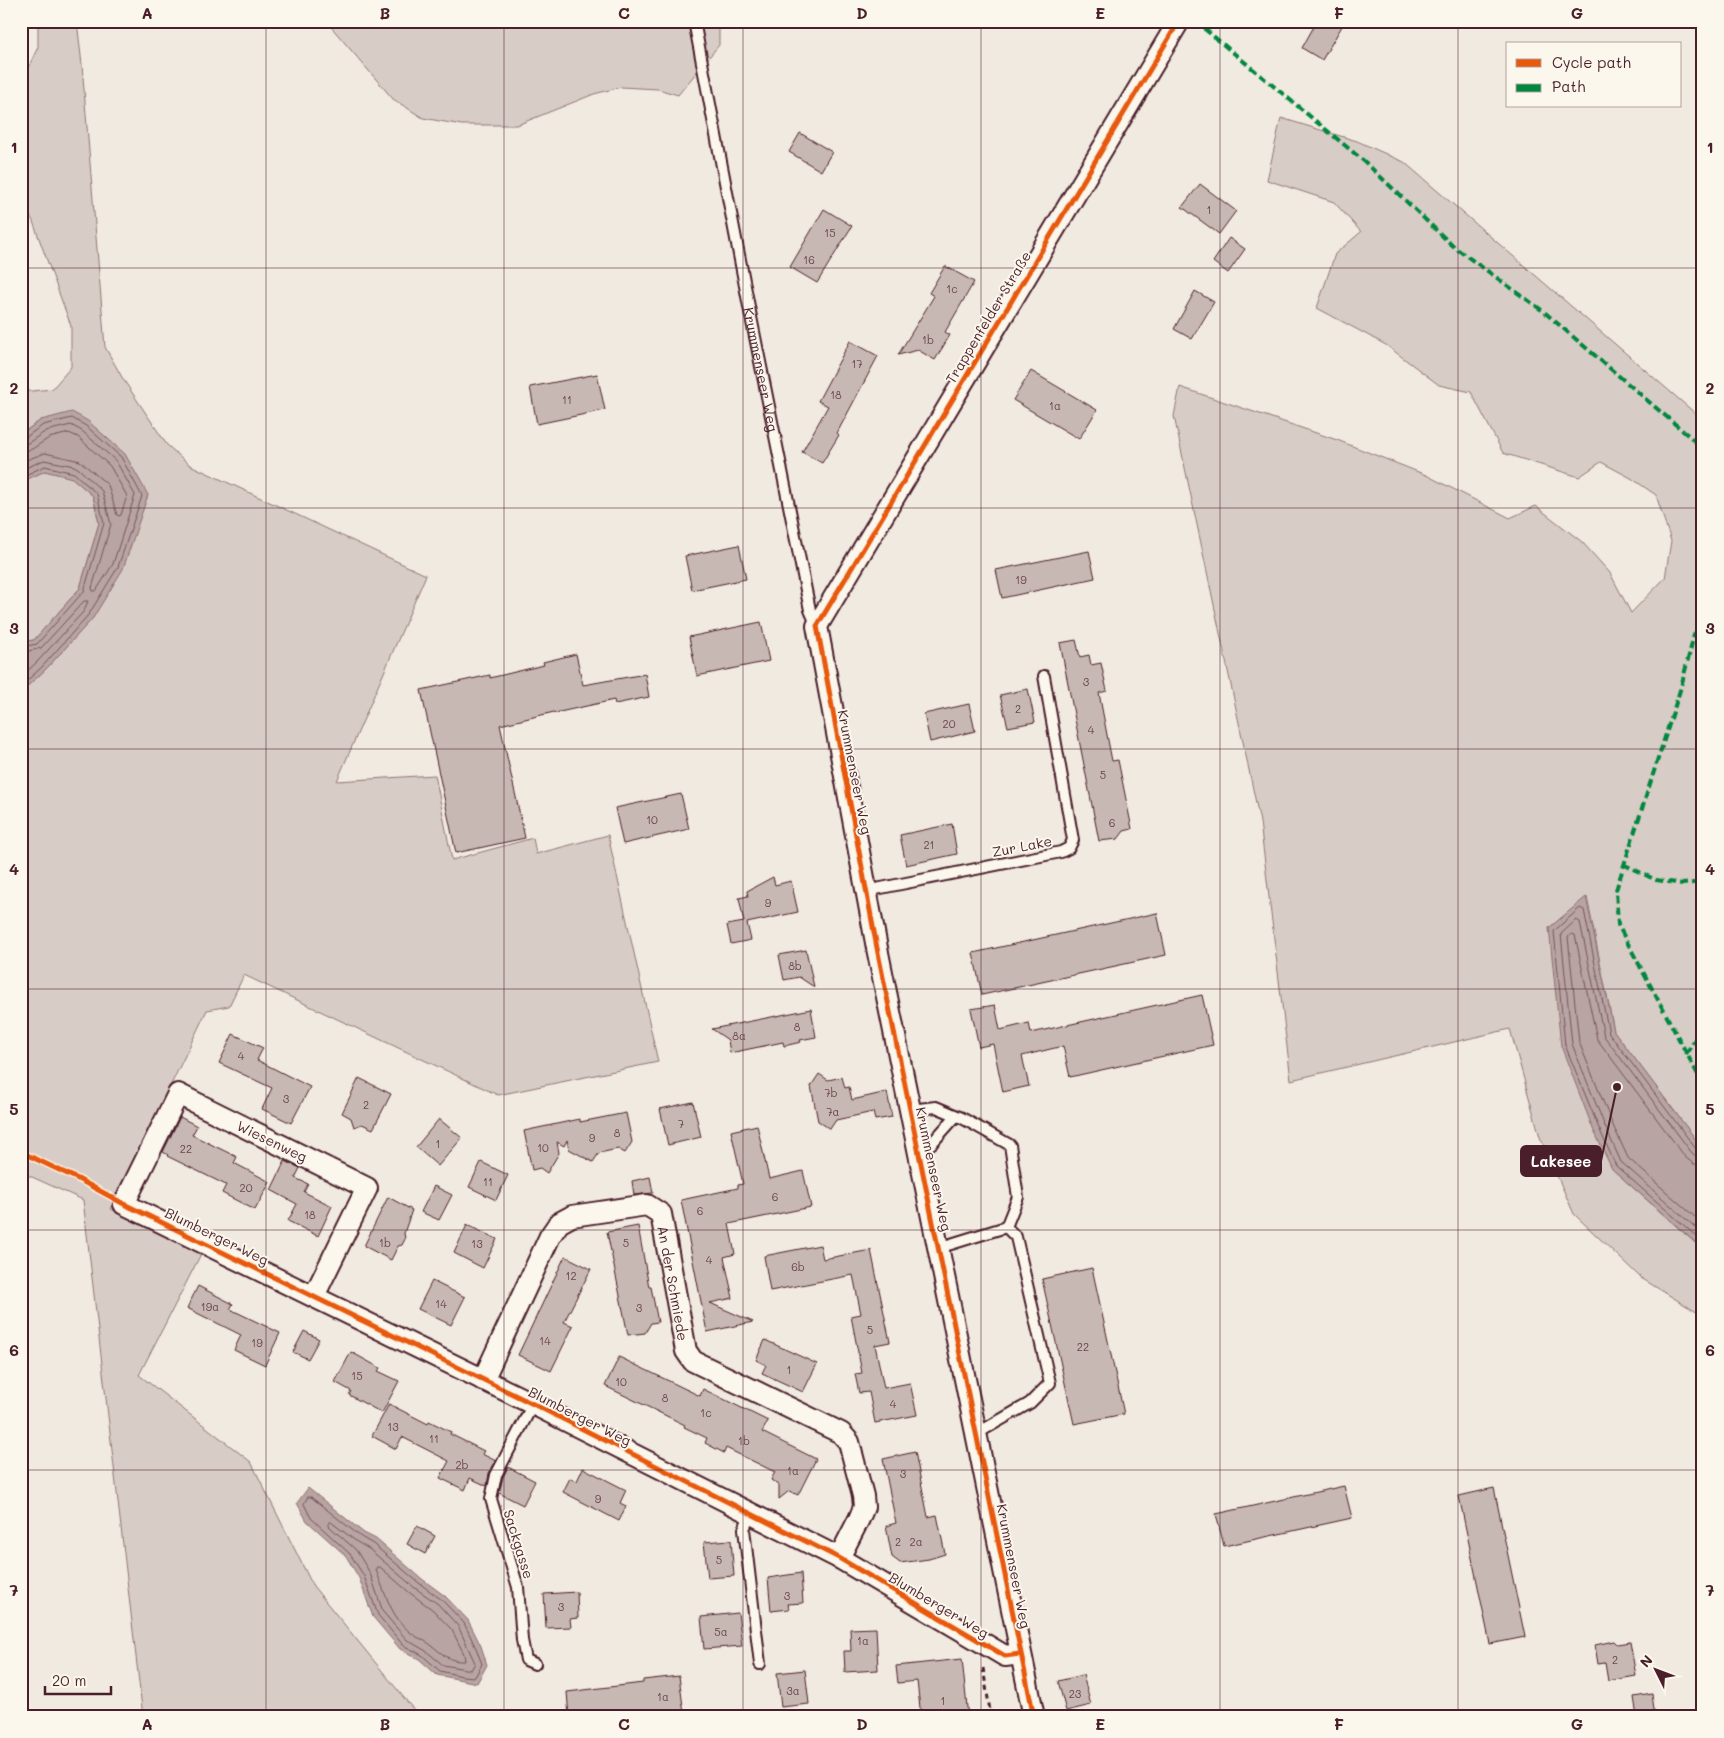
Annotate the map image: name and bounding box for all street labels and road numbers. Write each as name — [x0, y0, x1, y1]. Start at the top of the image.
street label: Trappenfelder Straße — [941, 247, 1035, 387]
street label: Krummenseer Weg — [740, 306, 783, 434]
street label: Krummenseer Weg — [834, 708, 876, 836]
street label: Zur Lake — [990, 831, 1054, 861]
street label: Krummenseer Weg — [912, 1105, 956, 1233]
street label: Wiesenweg — [234, 1116, 310, 1166]
street label: Blumberger Weg — [162, 1203, 272, 1269]
street label: An der Schmiede — [654, 1224, 693, 1342]
street label: Blumberger Weg — [525, 1382, 635, 1450]
street label: Krummenseer Weg — [993, 1502, 1035, 1630]
street label: Sackgasse — [499, 1507, 539, 1581]
street label: Blumberger Weg — [886, 1568, 992, 1642]

